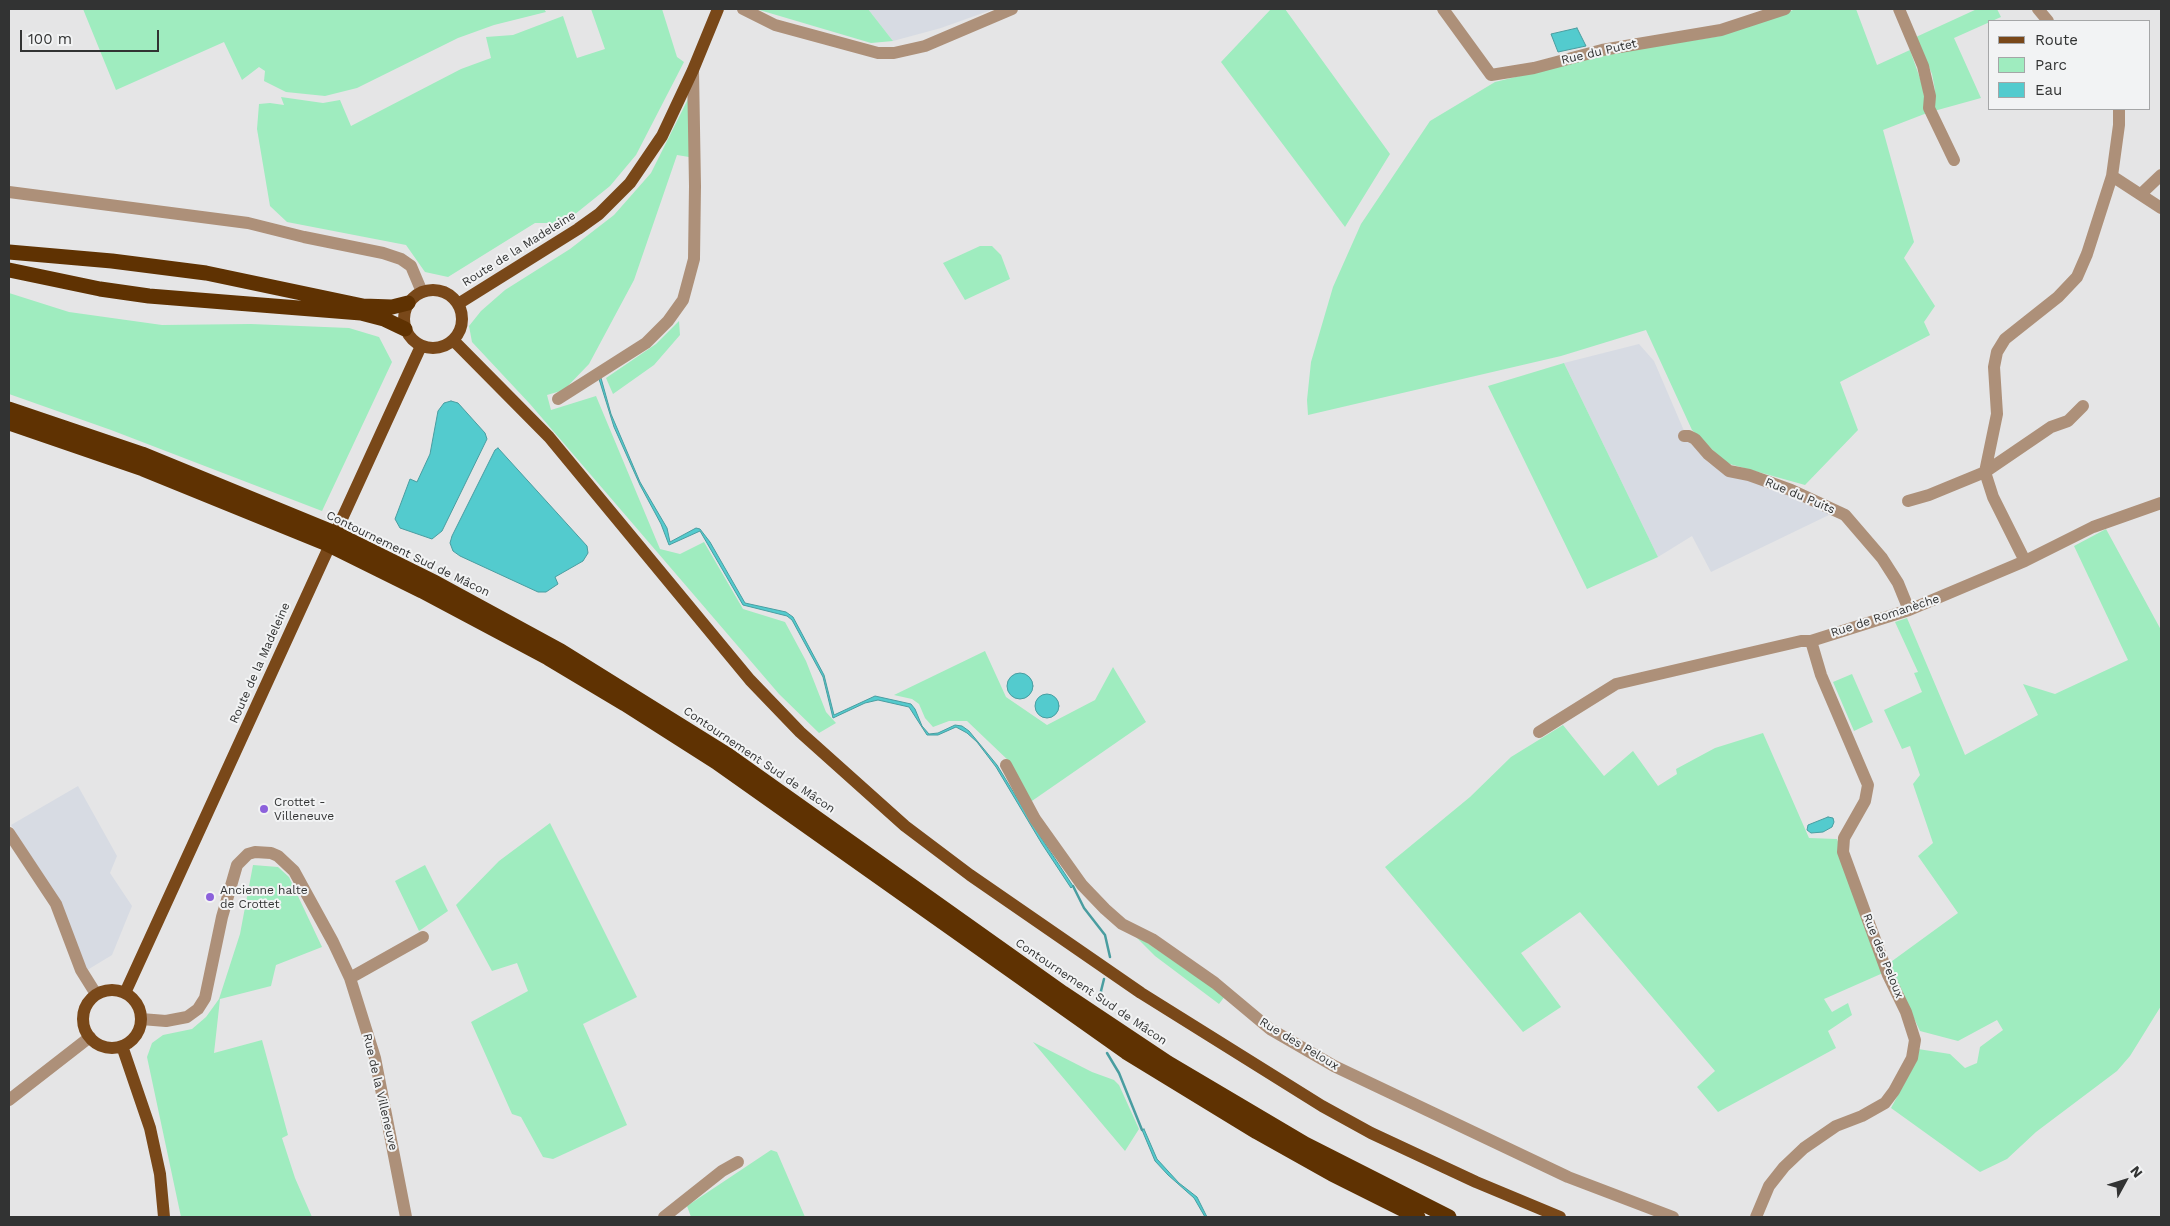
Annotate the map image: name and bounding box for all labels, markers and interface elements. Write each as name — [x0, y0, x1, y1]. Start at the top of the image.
scale bar — [22, 20, 161, 52]
legend — [1988, 20, 2150, 110]
text: 100 m — [28, 30, 72, 48]
text: Route — [2035, 31, 2078, 49]
street label: Rue du Putet — [1560, 36, 1638, 68]
text: Parc — [2035, 56, 2067, 74]
text: Eau — [2035, 81, 2062, 99]
street label: Route de la Madeleine — [460, 208, 578, 290]
street label: Rue du Puits — [1763, 475, 1837, 517]
street label: Contournement Sud de Mâcon — [324, 508, 492, 600]
street label: Rue de Romanèche — [1829, 592, 1941, 640]
street label: Route de la Madeleine — [227, 600, 293, 726]
street label: Contournement Sud de Mâcon — [680, 704, 838, 816]
place label: Crottet - Villeneuve — [274, 795, 334, 823]
marker: Crottet - Villeneuve — [258, 803, 270, 815]
place label: Ancienne halte de Crottet — [220, 883, 308, 911]
marker: Ancienne halte de Crottet — [204, 891, 216, 903]
street label: Rue des Peloux — [1859, 912, 1907, 1000]
street label: Contournement Sud de Mâcon — [1012, 936, 1170, 1048]
street label: Rue des Peloux — [1257, 1015, 1341, 1073]
street label: Rue de la Villeneuve — [360, 1032, 400, 1152]
north arrow — [2100, 1156, 2150, 1206]
text: N — [2127, 1162, 2146, 1181]

